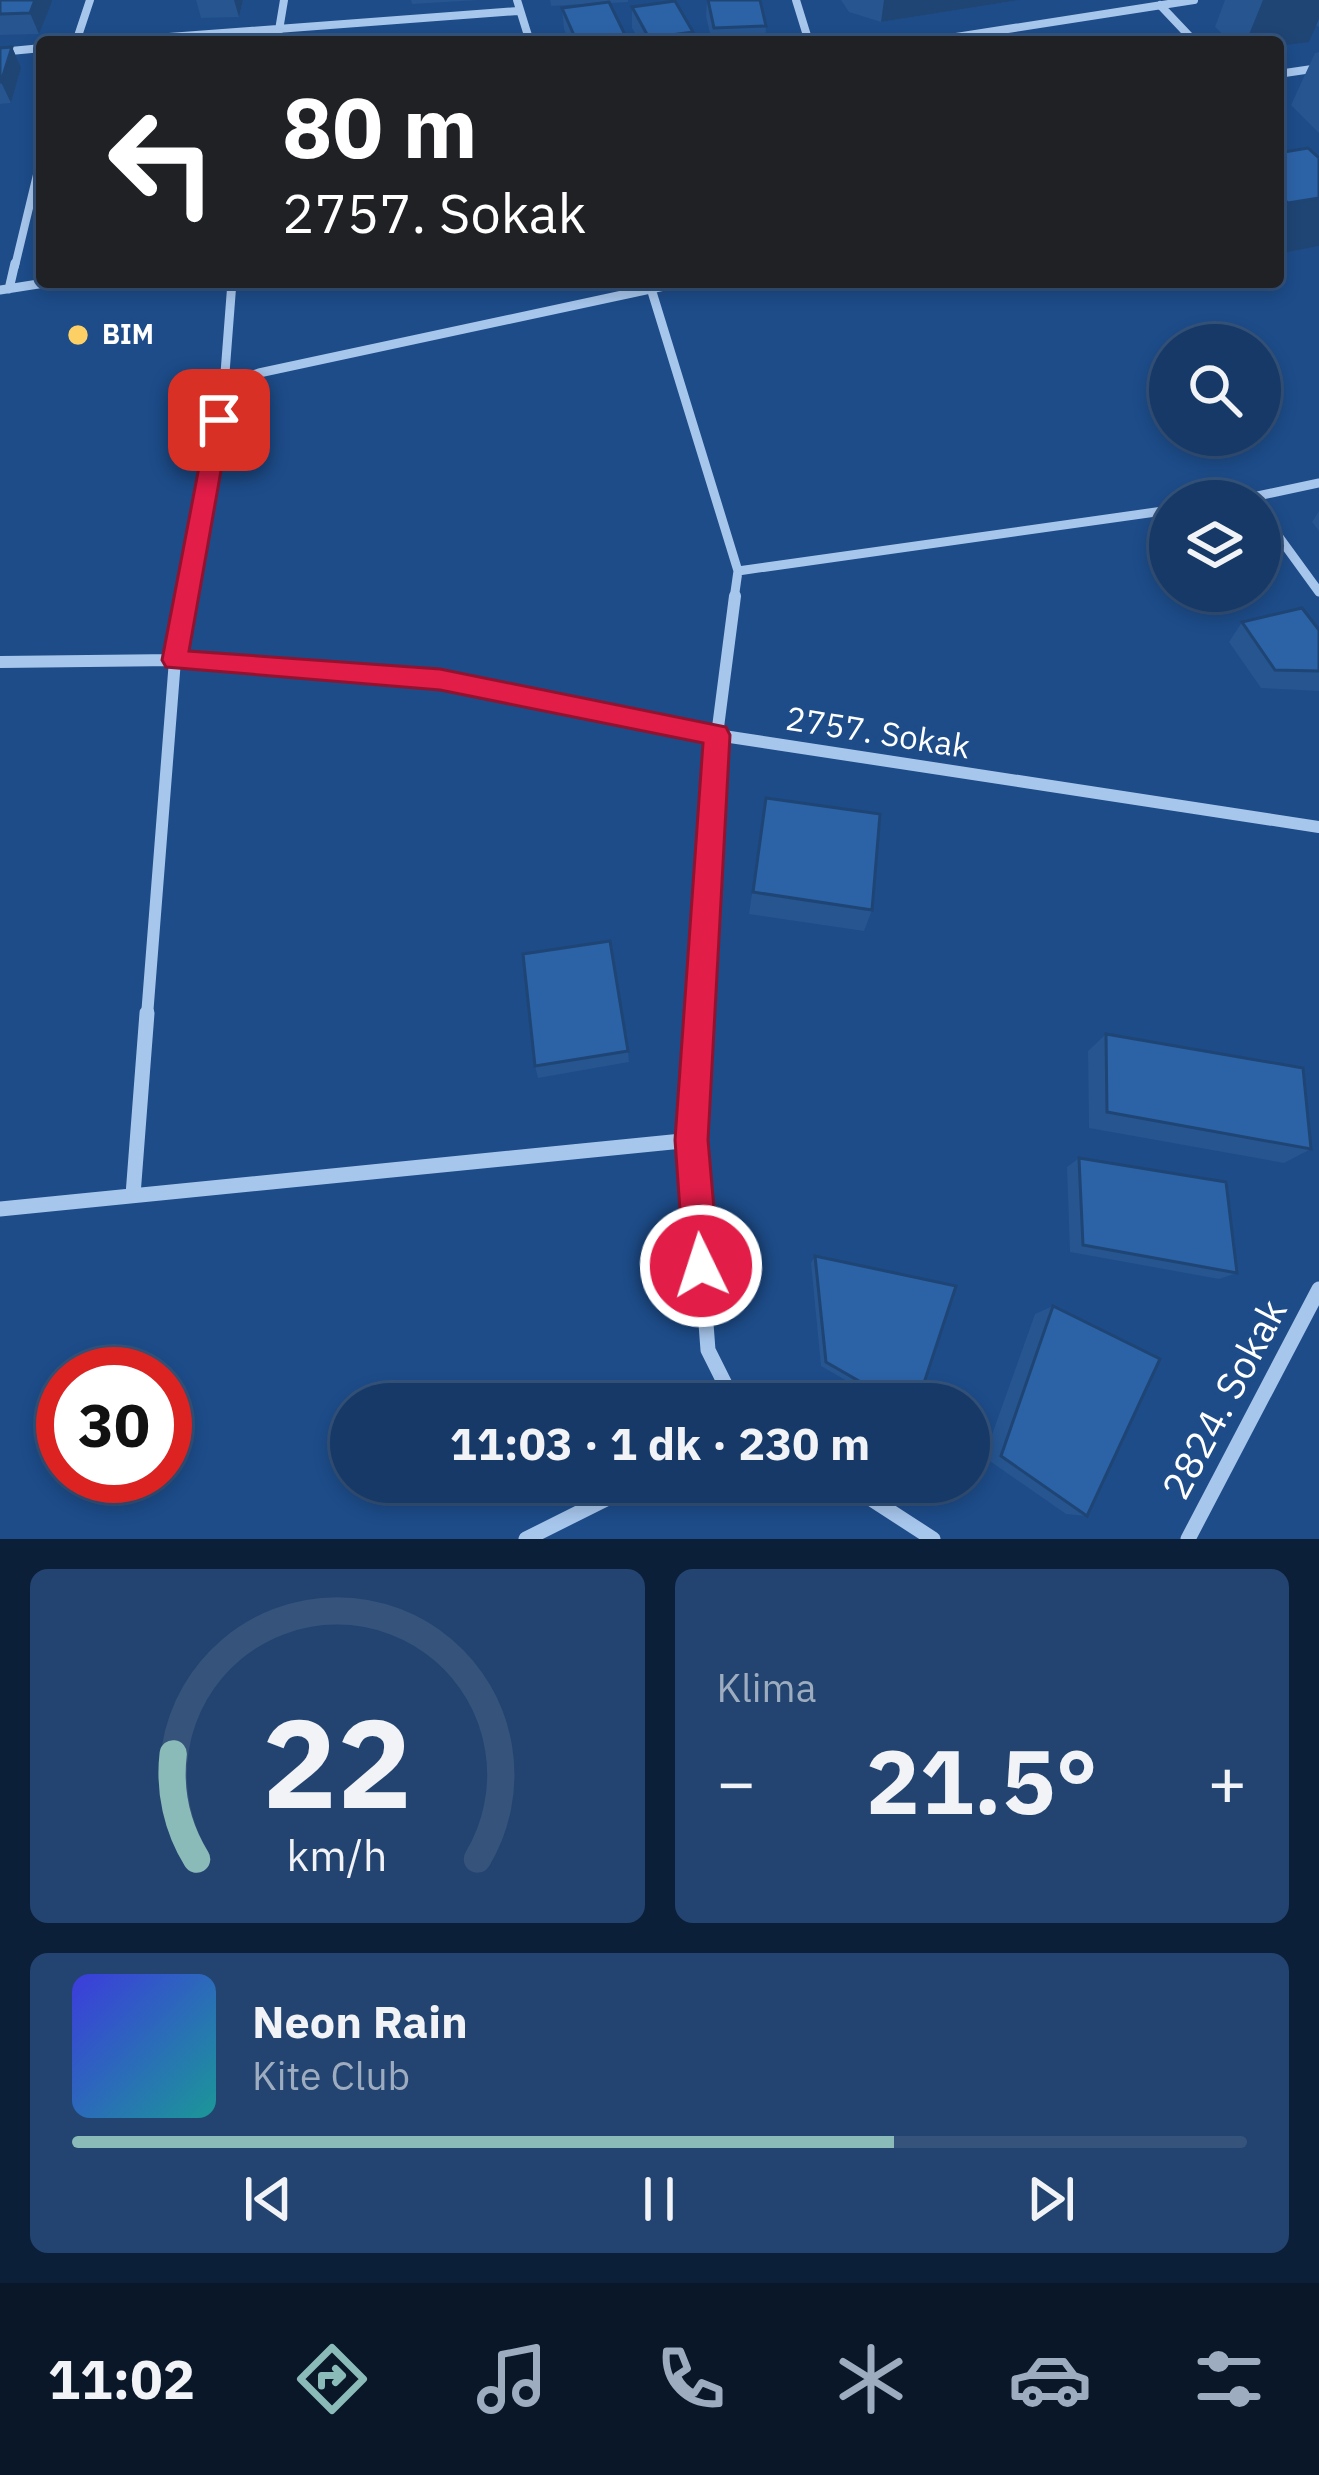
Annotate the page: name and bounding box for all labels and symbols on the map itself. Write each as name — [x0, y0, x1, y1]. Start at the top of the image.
place label: BIM — [102, 316, 154, 351]
marker: BIM — [65, 322, 91, 348]
pin — [168, 369, 270, 471]
street label: 2757. Sokak — [783, 696, 973, 767]
position arrow — [638, 1203, 764, 1329]
street label: 2824. Sokak — [1149, 1290, 1298, 1508]
speed limit sign: 30 — [36, 1347, 192, 1503]

